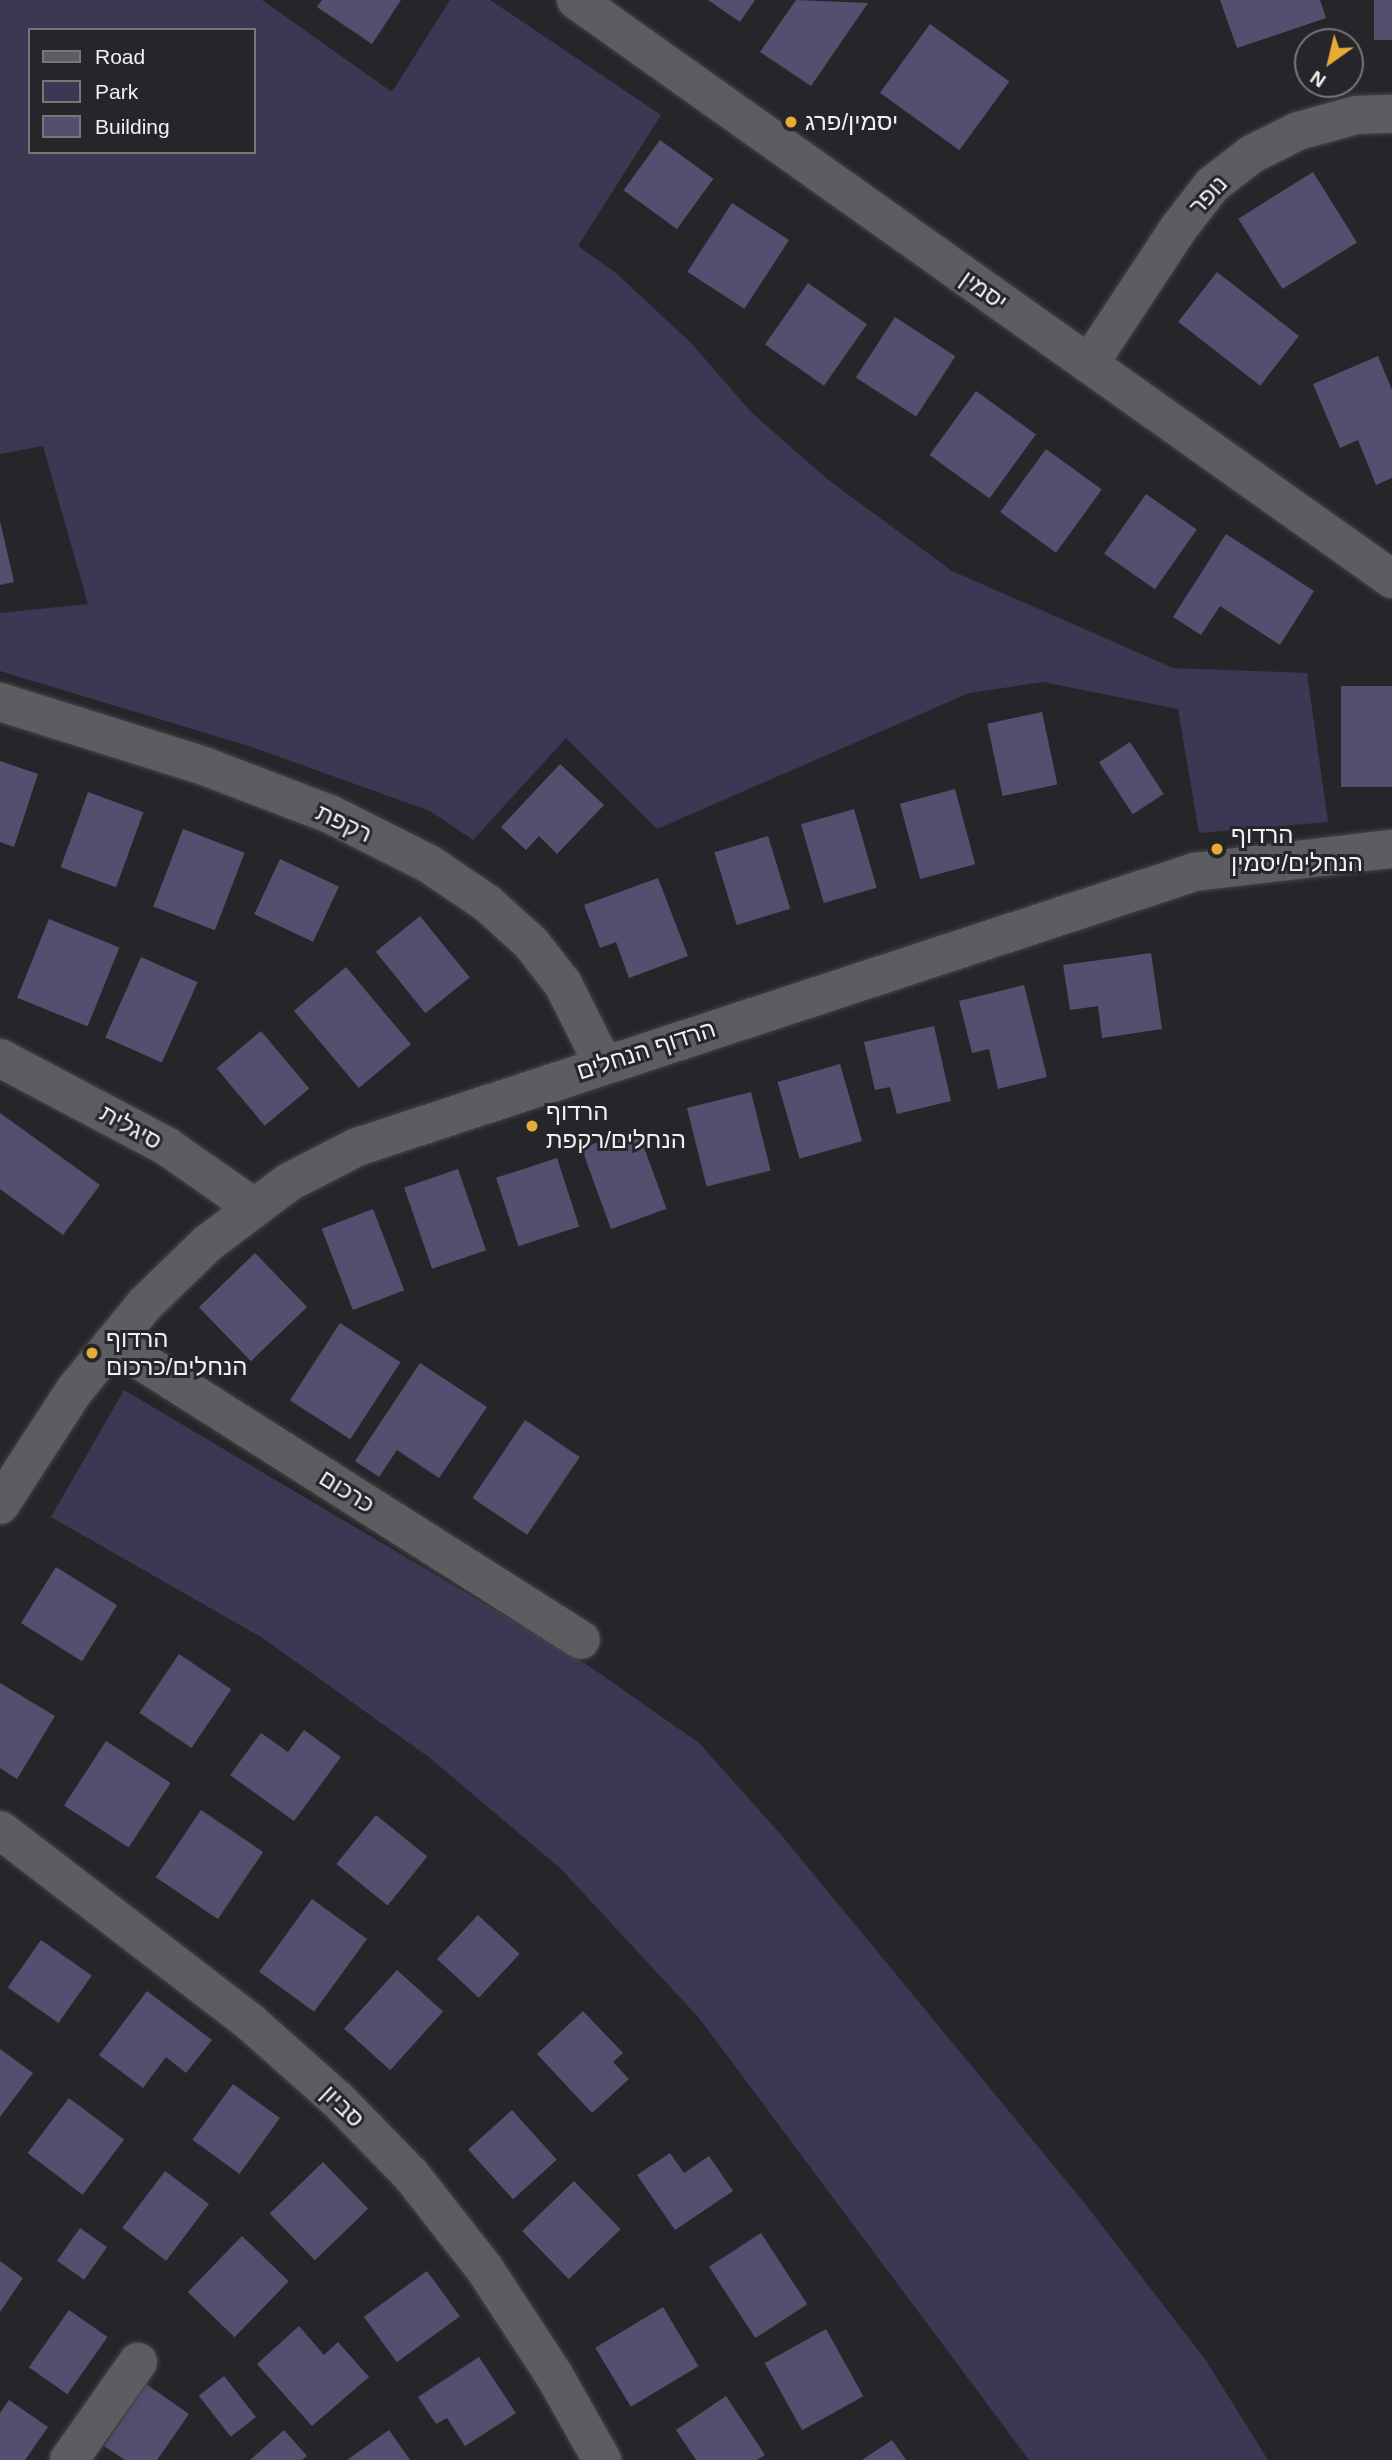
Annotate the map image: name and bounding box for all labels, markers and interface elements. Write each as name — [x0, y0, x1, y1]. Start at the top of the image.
legend — [28, 28, 256, 154]
north arrow — [1294, 28, 1364, 98]
text: Road — [95, 45, 145, 68]
text: N — [1307, 67, 1330, 92]
text: Park — [95, 80, 138, 103]
place label: יסמין/פרג — [805, 108, 898, 136]
marker: יסמין/פרג — [783, 114, 799, 130]
text: Building — [95, 115, 170, 138]
street label: נופר — [1183, 169, 1233, 221]
street label: יסמין — [955, 264, 1013, 316]
street label: רקפת — [312, 798, 376, 848]
place label: הרדוף הנחלים/יסמין — [1231, 821, 1363, 877]
marker: הרדוף הנחלים/יסמין — [1209, 841, 1225, 857]
street label: הרדוף הנחלים — [573, 1014, 719, 1086]
street label: סיגלית — [95, 1098, 167, 1156]
place label: הרדוף הנחלים/רקפת — [546, 1098, 686, 1154]
marker: הרדוף הנחלים/רקפת — [524, 1118, 540, 1134]
place label: הרדוף הנחלים/כרכום — [106, 1325, 248, 1381]
marker: הרדוף הנחלים/כרכום — [84, 1345, 100, 1361]
street label: כרכום — [314, 1463, 380, 1519]
street label: סביון — [316, 2079, 370, 2133]

